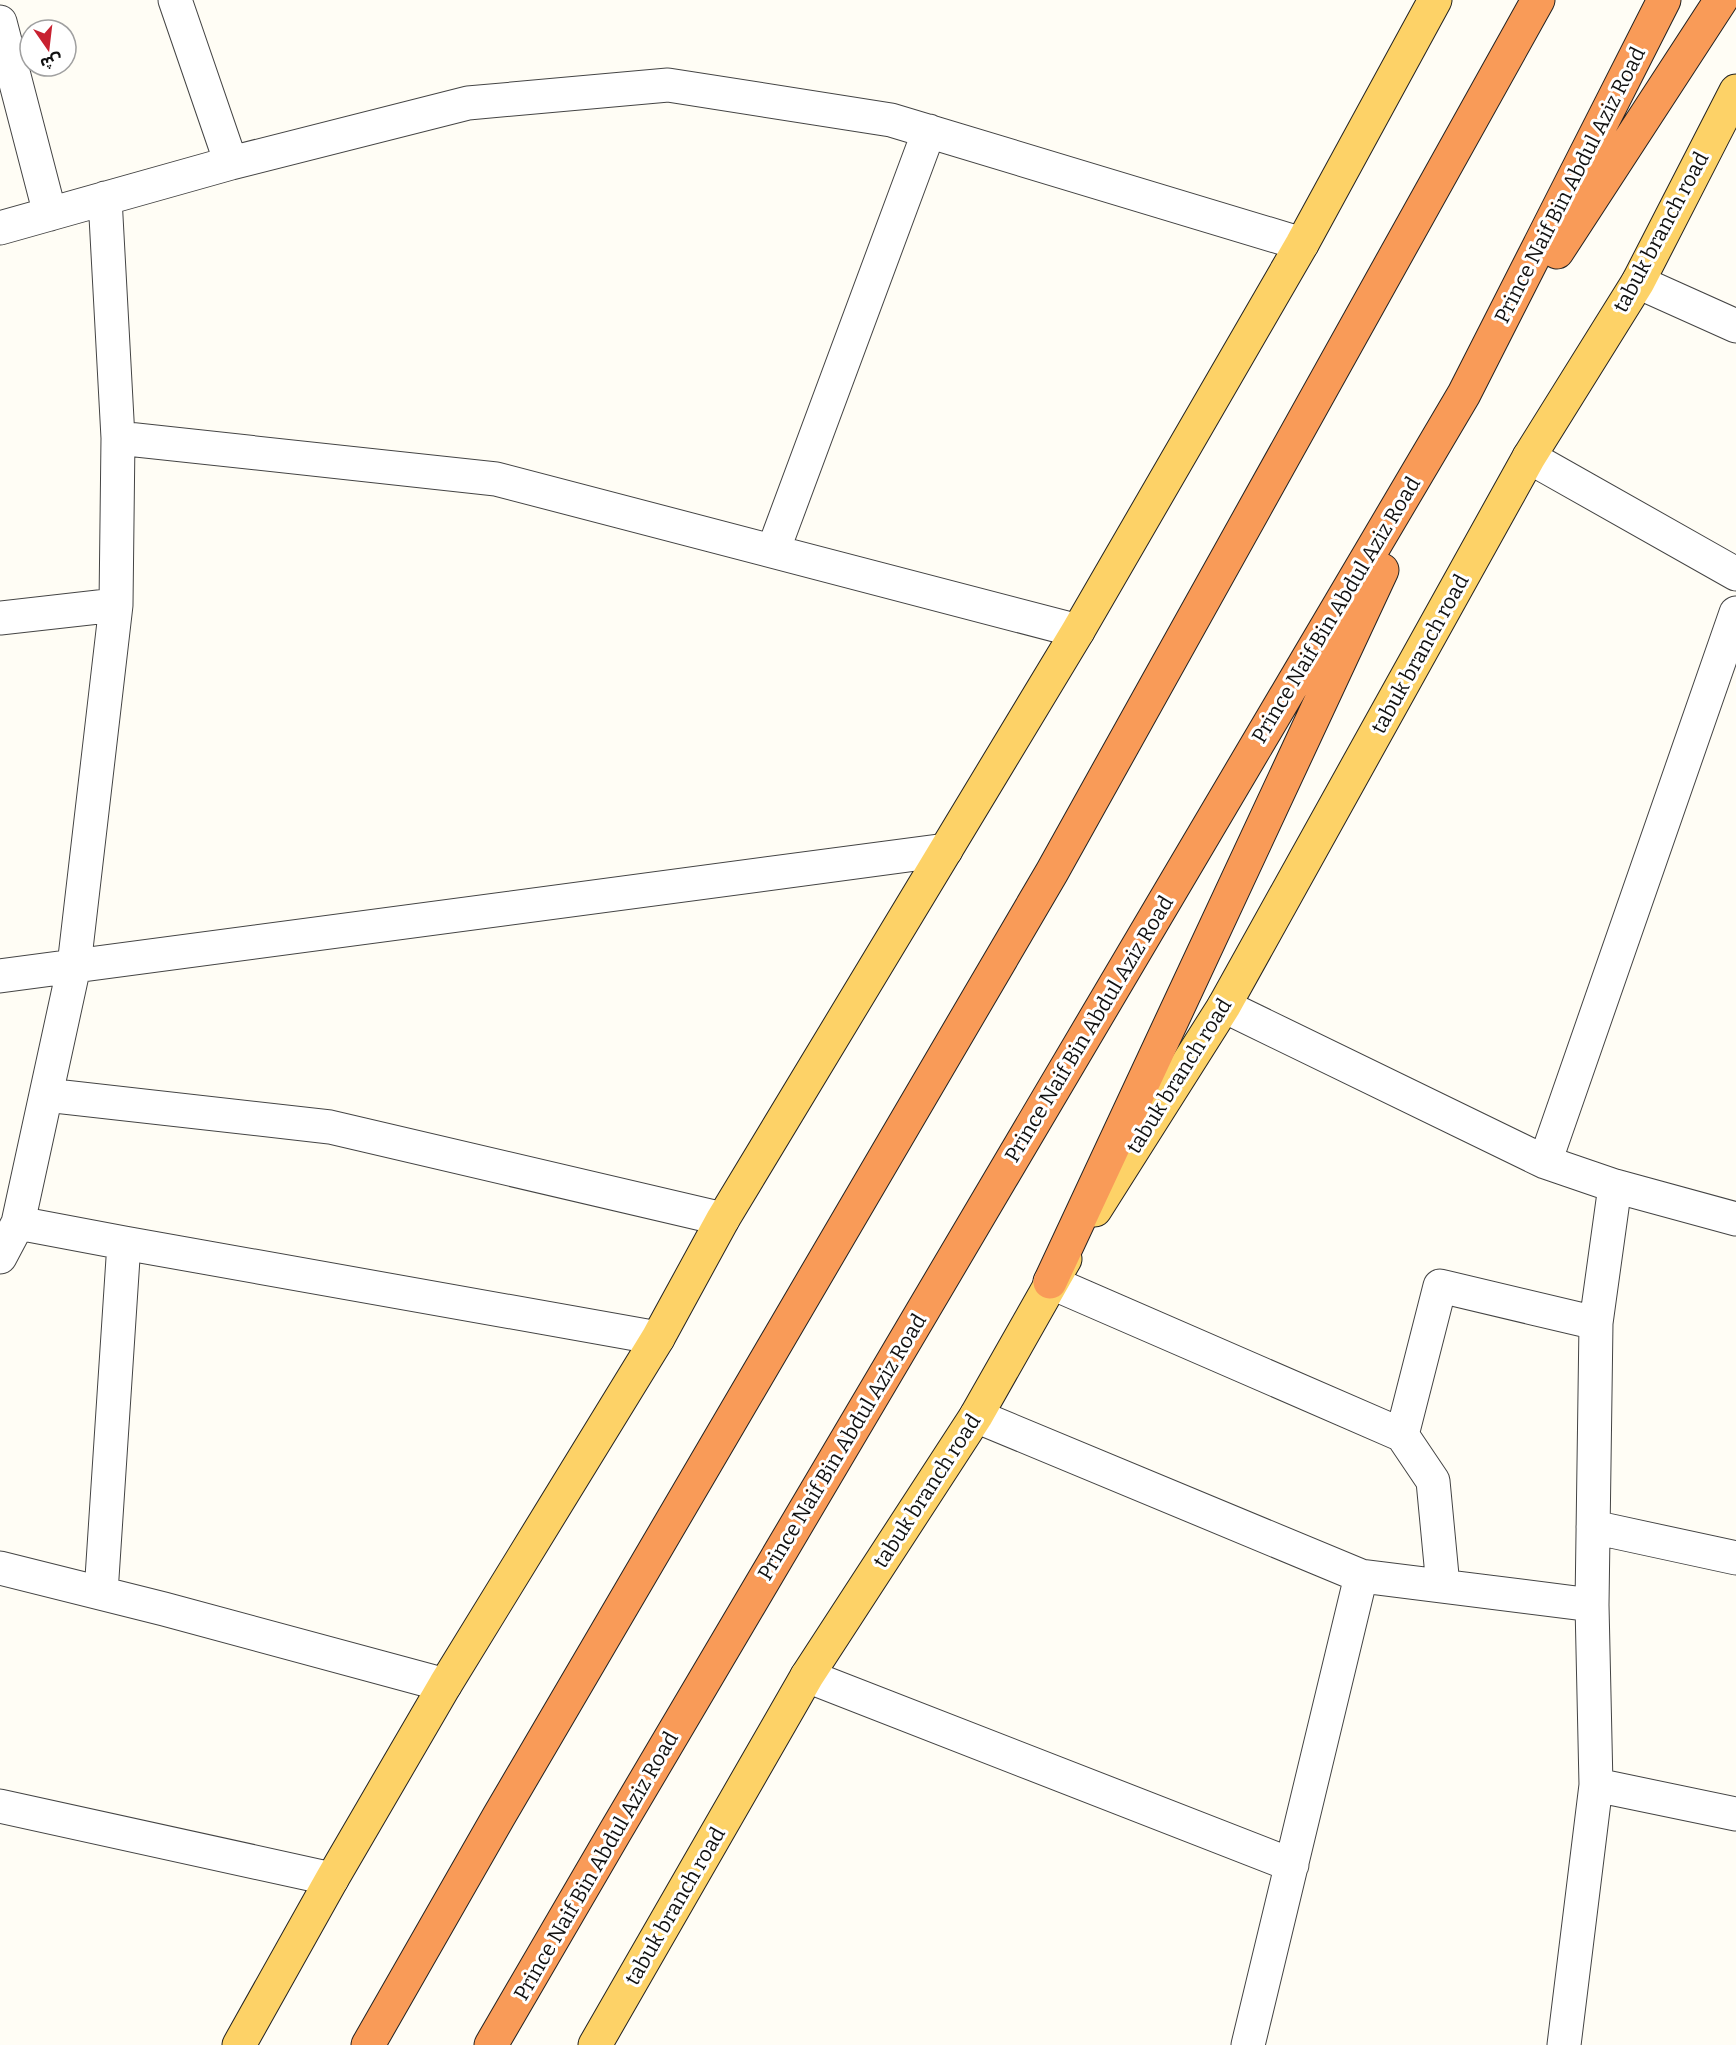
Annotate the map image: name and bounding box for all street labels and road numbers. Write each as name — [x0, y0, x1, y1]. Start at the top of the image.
street label: Prince Naif Bin Abdul Aziz Road — [1489, 43, 1651, 327]
street label: tabuk branch road — [1608, 147, 1714, 317]
street label: Prince Naif Bin Abdul Aziz Road — [1246, 472, 1426, 748]
street label: tabuk branch road — [1365, 570, 1475, 738]
street label: Prince Naif Bin Abdul Aziz Road — [999, 891, 1179, 1167]
street label: tabuk branch road — [1121, 994, 1237, 1158]
street label: Prince Naif Bin Abdul Aziz Road — [752, 1309, 932, 1585]
street label: tabuk branch road — [868, 1409, 986, 1573]
street label: Prince Naif Bin Abdul Aziz Road — [508, 1727, 684, 2005]
street label: tabuk branch road — [619, 1822, 731, 1990]

